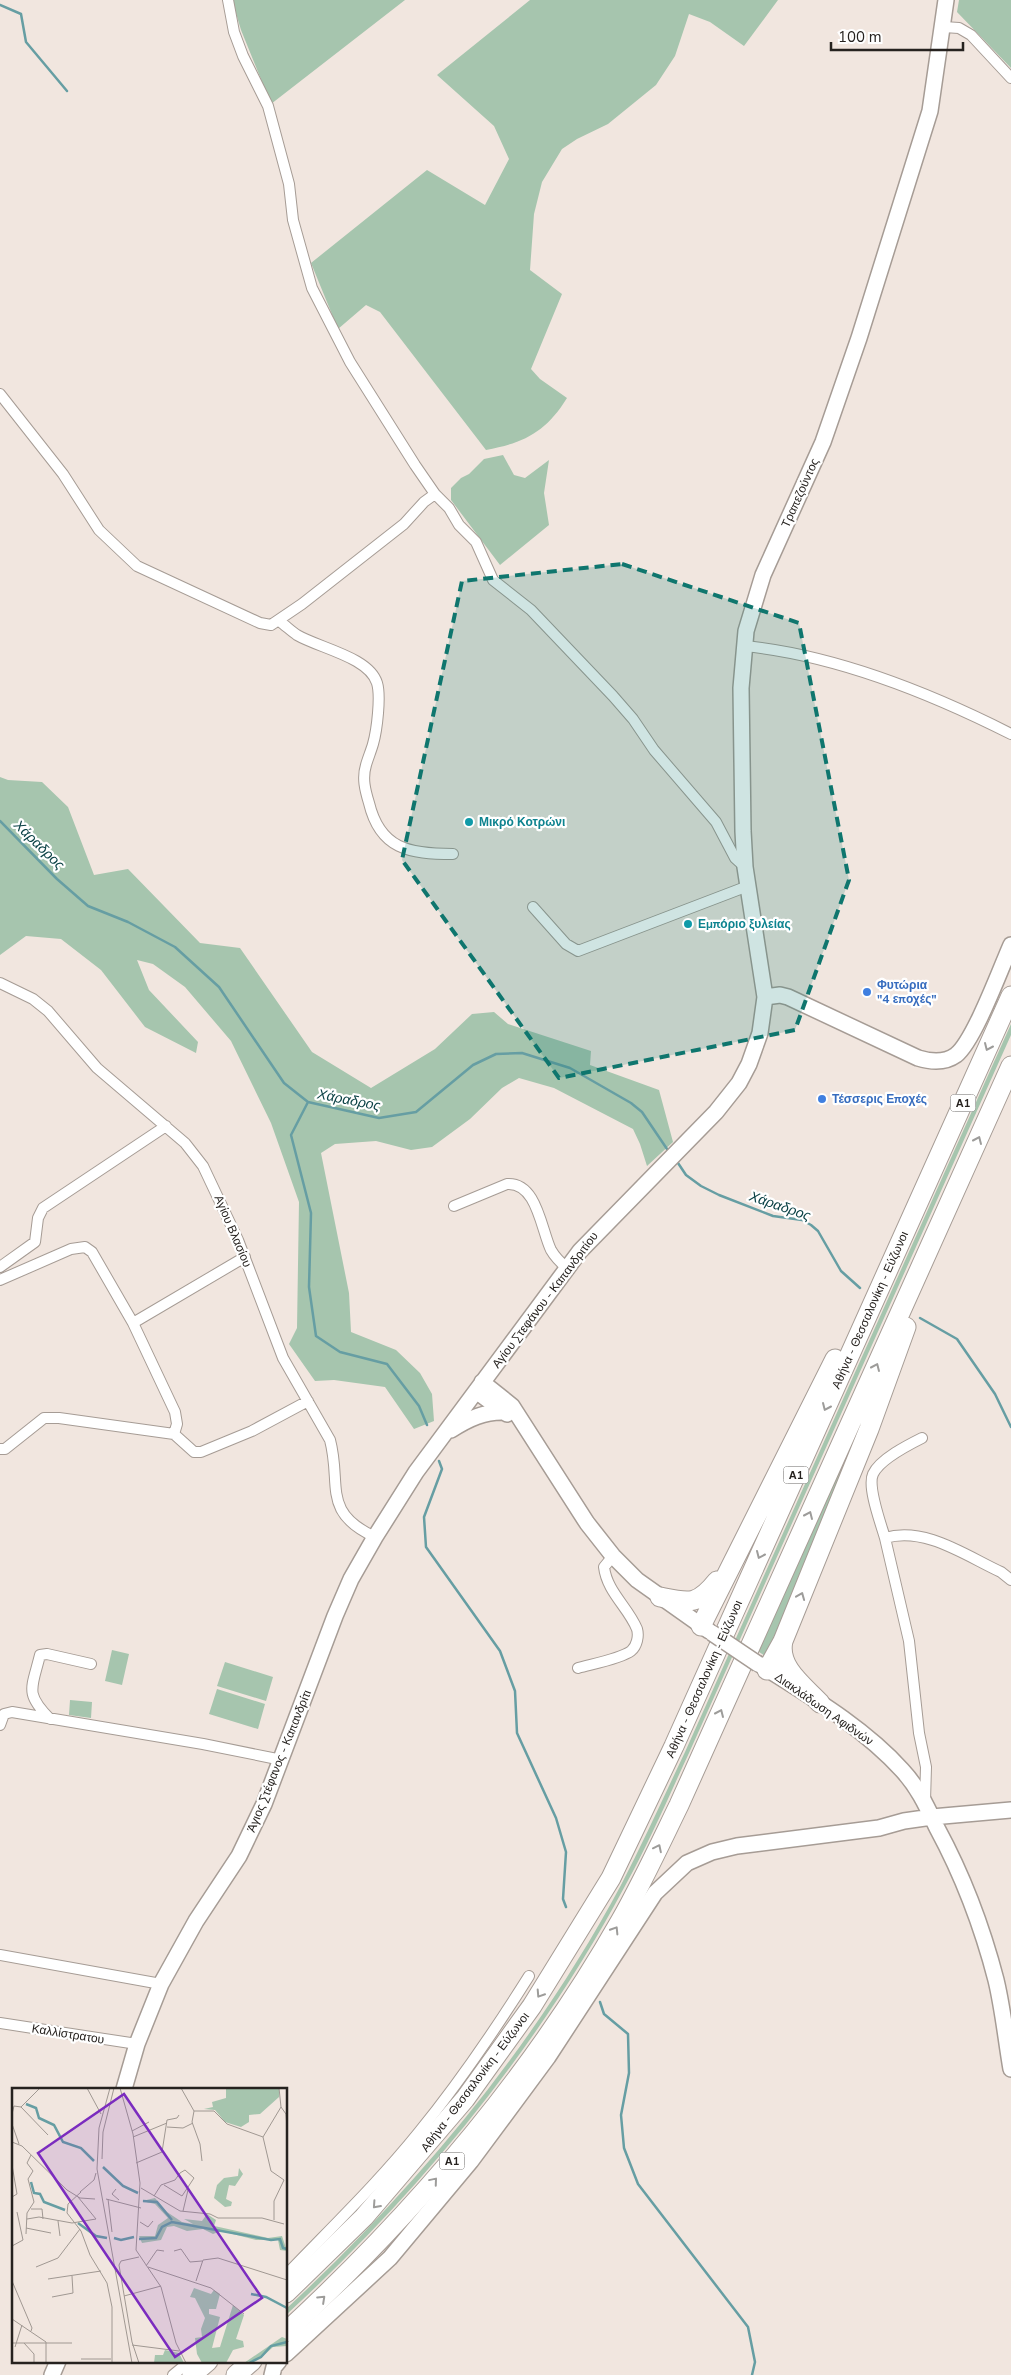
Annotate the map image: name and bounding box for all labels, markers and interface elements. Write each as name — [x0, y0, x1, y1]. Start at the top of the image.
scale bar — [831, 20, 964, 52]
text: 100 m — [838, 27, 882, 47]
street label: Τραπεζούντος — [778, 456, 822, 530]
place label: Μικρό Κοτρώνι — [479, 814, 565, 830]
water label: Χάραδρος — [9, 815, 69, 874]
marker: Μικρό Κοτρώνι — [463, 816, 475, 828]
place label: Εμπόριο ξυλείας — [698, 916, 791, 932]
marker: Εμπόριο ξυλείας — [682, 918, 694, 930]
place label: Φυτώρια "4 εποχές" — [877, 977, 937, 1007]
marker: Φυτώρια "4 εποχές" — [861, 986, 873, 998]
one-way arrow — [984, 1042, 995, 1051]
water label: Χάραδρος — [315, 1084, 382, 1115]
place label: Τέσσερις Εποχές — [832, 1091, 927, 1107]
marker: Τέσσερις Εποχές — [816, 1093, 828, 1105]
road number: Α1 — [950, 1094, 976, 1112]
one-way arrow — [971, 1136, 982, 1145]
water label: Χάραδρος — [746, 1186, 813, 1225]
street label: Αγίου Βλασίου — [211, 1193, 255, 1269]
street label: Αθήνα - Θεσσαλονίκη - Εύζωνοι — [828, 1228, 912, 1391]
street label: Αγίου Στεφάνου - Καπανδριτίου — [488, 1229, 602, 1371]
one-way arrow — [869, 1363, 880, 1372]
one-way arrow — [822, 1402, 833, 1411]
road number: Α1 — [784, 1466, 808, 1484]
one-way arrow — [803, 1511, 813, 1520]
one-way arrow — [755, 1550, 766, 1559]
one-way arrow — [795, 1592, 805, 1601]
street label: Αθήνα - Θεσσαλονίκη - Εύζωνοι — [662, 1597, 746, 1760]
street label: Διακλάδωση Αφιδνών — [772, 1669, 876, 1749]
street label: Άγιος Στέφανος - Καπανδρίτι — [243, 1687, 315, 1834]
one-way arrow — [714, 1709, 725, 1718]
one-way arrow — [652, 1844, 662, 1853]
one-way arrow — [608, 1926, 618, 1935]
one-way arrow — [537, 1988, 546, 1998]
street label: Αθήνα - Θεσσαλονίκη - Εύζωνοι — [417, 2009, 533, 2155]
street label: Καλλίστρατου — [31, 2020, 105, 2048]
inset map — [12, 2088, 288, 2362]
road number: Α1 — [440, 2152, 464, 2170]
one-way arrow — [429, 2178, 438, 2187]
one-way arrow — [372, 2199, 381, 2208]
one-way arrow — [316, 2296, 325, 2305]

